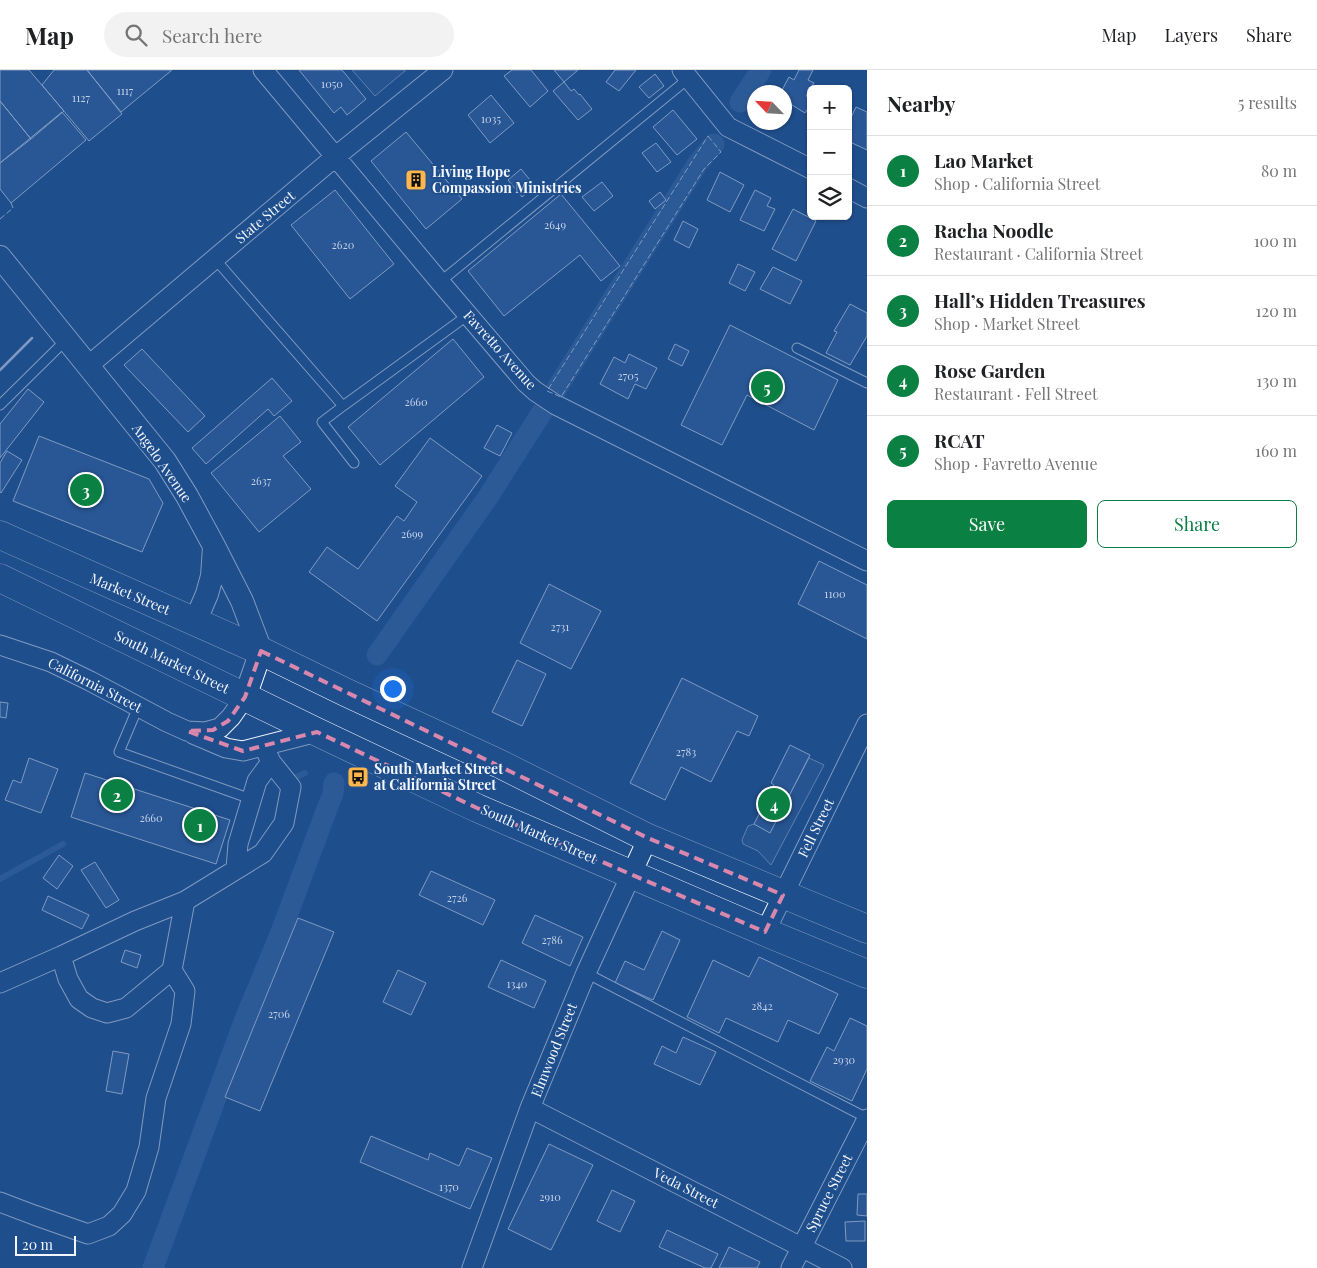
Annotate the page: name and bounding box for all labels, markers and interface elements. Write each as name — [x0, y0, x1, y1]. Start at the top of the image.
search box — [104, 12, 454, 57]
text: Map — [25, 19, 74, 51]
icon: search — [122, 21, 150, 49]
text: Search here — [162, 22, 262, 48]
text: Map — [1101, 23, 1136, 47]
text: Layers — [1164, 23, 1218, 47]
text: Share — [1246, 23, 1292, 47]
house number: 1050 — [321, 76, 343, 91]
house number: 1117 — [117, 83, 134, 98]
north arrow — [747, 85, 792, 130]
map controls — [807, 85, 852, 220]
button: + — [807, 85, 852, 130]
text: Nearby — [887, 89, 956, 117]
house number: 1127 — [72, 90, 90, 105]
text: 5 results — [1238, 92, 1297, 113]
house number: 1035 — [481, 111, 502, 126]
button: − — [807, 130, 852, 175]
text: Lao Market — [934, 147, 1033, 173]
text: 1 — [900, 160, 906, 181]
text: 80 m — [1261, 160, 1297, 181]
place label: Living Hope Compassion Ministries — [432, 162, 581, 197]
building icon: Living Hope Compassion Ministries — [404, 168, 428, 192]
text: Shop · California Street — [934, 173, 1100, 194]
button: layers — [807, 175, 852, 220]
street label: State Street — [231, 185, 299, 247]
house number: 2649 — [544, 217, 566, 232]
text: Racha Noodle — [934, 217, 1054, 243]
text: 2 — [899, 230, 907, 251]
text: 100 m — [1254, 230, 1297, 251]
house number: 2620 — [332, 237, 355, 252]
text: Restaurant · California Street — [934, 243, 1143, 264]
text: Hall’s Hidden Treasures — [934, 287, 1146, 313]
text: 3 — [899, 300, 907, 321]
text: 120 m — [1256, 300, 1297, 321]
street label: Favretto Avenue — [460, 306, 541, 393]
text: Shop · Market Street — [934, 313, 1080, 334]
text: Rose Garden — [934, 357, 1046, 383]
house number: 2705 — [618, 368, 639, 383]
pin: 5 — [751, 368, 783, 406]
text: 4 — [899, 370, 907, 391]
text: 130 m — [1256, 370, 1297, 391]
text: Restaurant · Fell Street — [934, 383, 1098, 404]
house number: 2660 — [404, 394, 428, 409]
street label: Angelo Avenue — [128, 419, 197, 506]
text: RCAT — [934, 427, 985, 453]
text: 5 — [899, 440, 907, 461]
text: 160 m — [1255, 440, 1297, 461]
text: Shop · Favretto Avenue — [934, 453, 1098, 474]
pin: 3 — [70, 471, 102, 509]
house number: 2637 — [251, 473, 272, 488]
button: Save — [887, 500, 1087, 548]
button: Share — [1097, 500, 1297, 548]
house number: 2699 — [401, 526, 423, 541]
street label: Market Street — [87, 568, 174, 619]
house number: 1100 — [824, 586, 846, 601]
house number: 2731 — [551, 619, 569, 634]
street label: South Market Street — [112, 626, 234, 698]
street label: California Street — [45, 653, 147, 717]
your location — [380, 676, 406, 702]
house number: 2783 — [676, 744, 696, 759]
place label: South Market Street at California Street — [374, 759, 503, 794]
bus stop icon: South Market Street at California Street — [346, 765, 370, 789]
pin: 2 — [101, 776, 133, 814]
pin: 4 — [758, 785, 790, 823]
street label: Fell Street — [793, 794, 839, 861]
street label: South Market Street — [478, 799, 601, 868]
pin: 1 — [184, 806, 216, 844]
house number: 2660 — [139, 810, 163, 825]
house number: 2726 — [447, 890, 468, 905]
house number: 2786 — [541, 932, 563, 947]
house number: 1340 — [507, 976, 528, 991]
house number: 2842 — [751, 998, 773, 1013]
street label: Elmwood Street — [526, 999, 581, 1100]
house number: 2706 — [268, 1006, 290, 1021]
house number: 2930 — [833, 1052, 856, 1067]
street label: Spruce Street — [801, 1150, 857, 1235]
street label: Veda Street — [649, 1163, 723, 1213]
house number: 1370 — [439, 1179, 459, 1194]
house number: 2910 — [539, 1189, 561, 1204]
scale bar — [15, 1233, 76, 1256]
text: 20 m — [22, 1235, 53, 1254]

